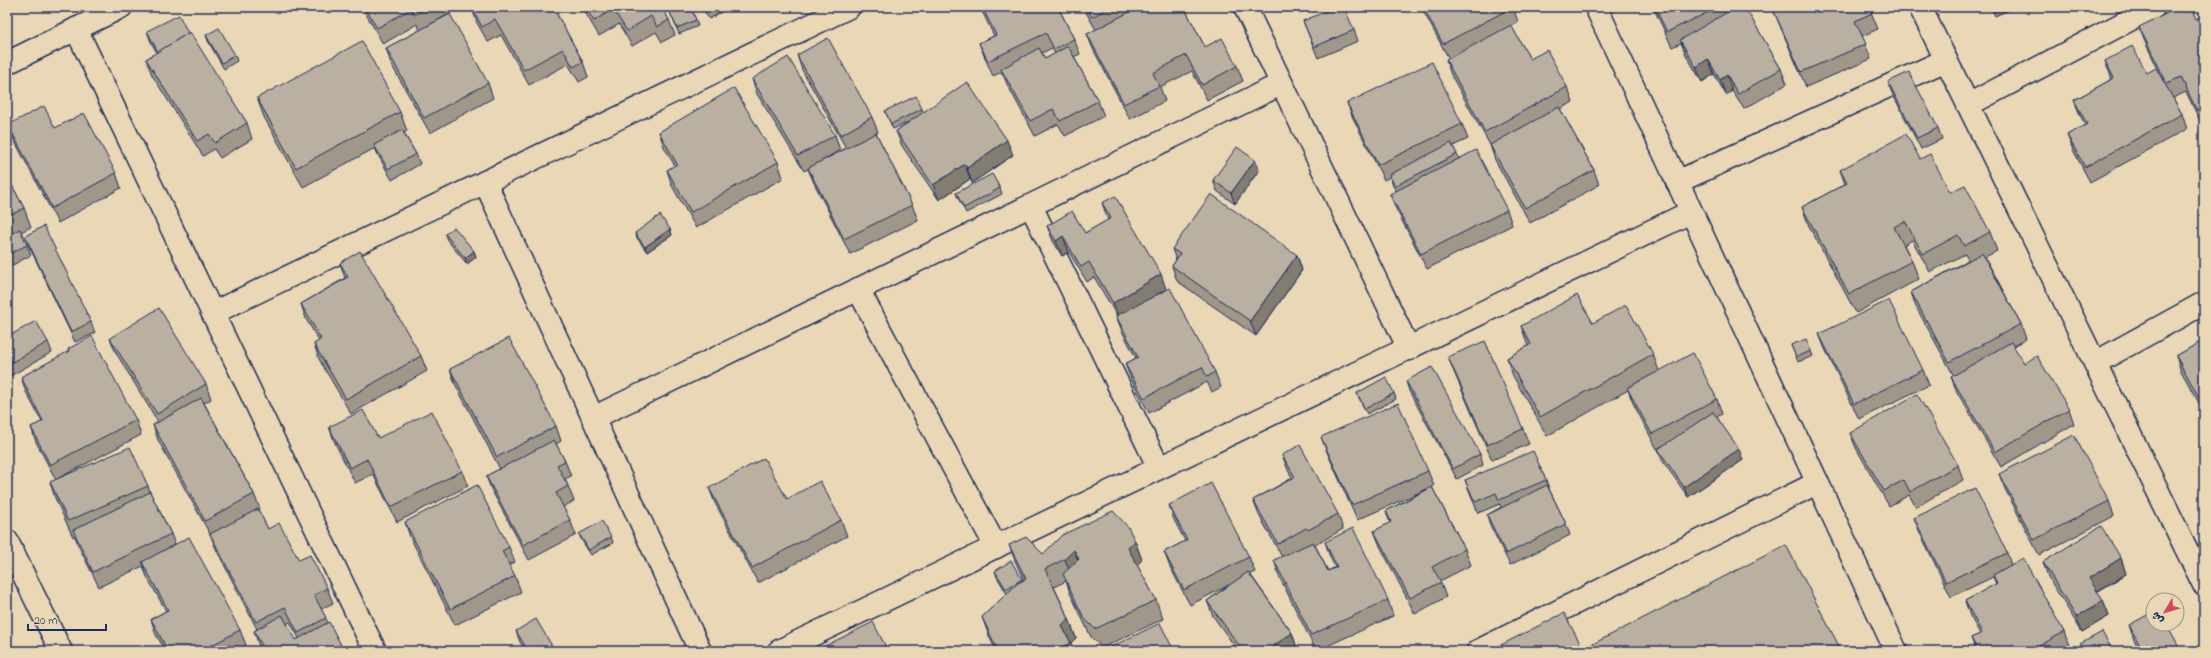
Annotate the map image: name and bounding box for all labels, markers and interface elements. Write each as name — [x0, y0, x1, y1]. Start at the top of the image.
north arrow — [2145, 592, 2185, 632]
scale bar — [28, 606, 106, 632]
text: ش — [2148, 608, 2168, 627]
text: 20 m — [34, 612, 57, 630]

